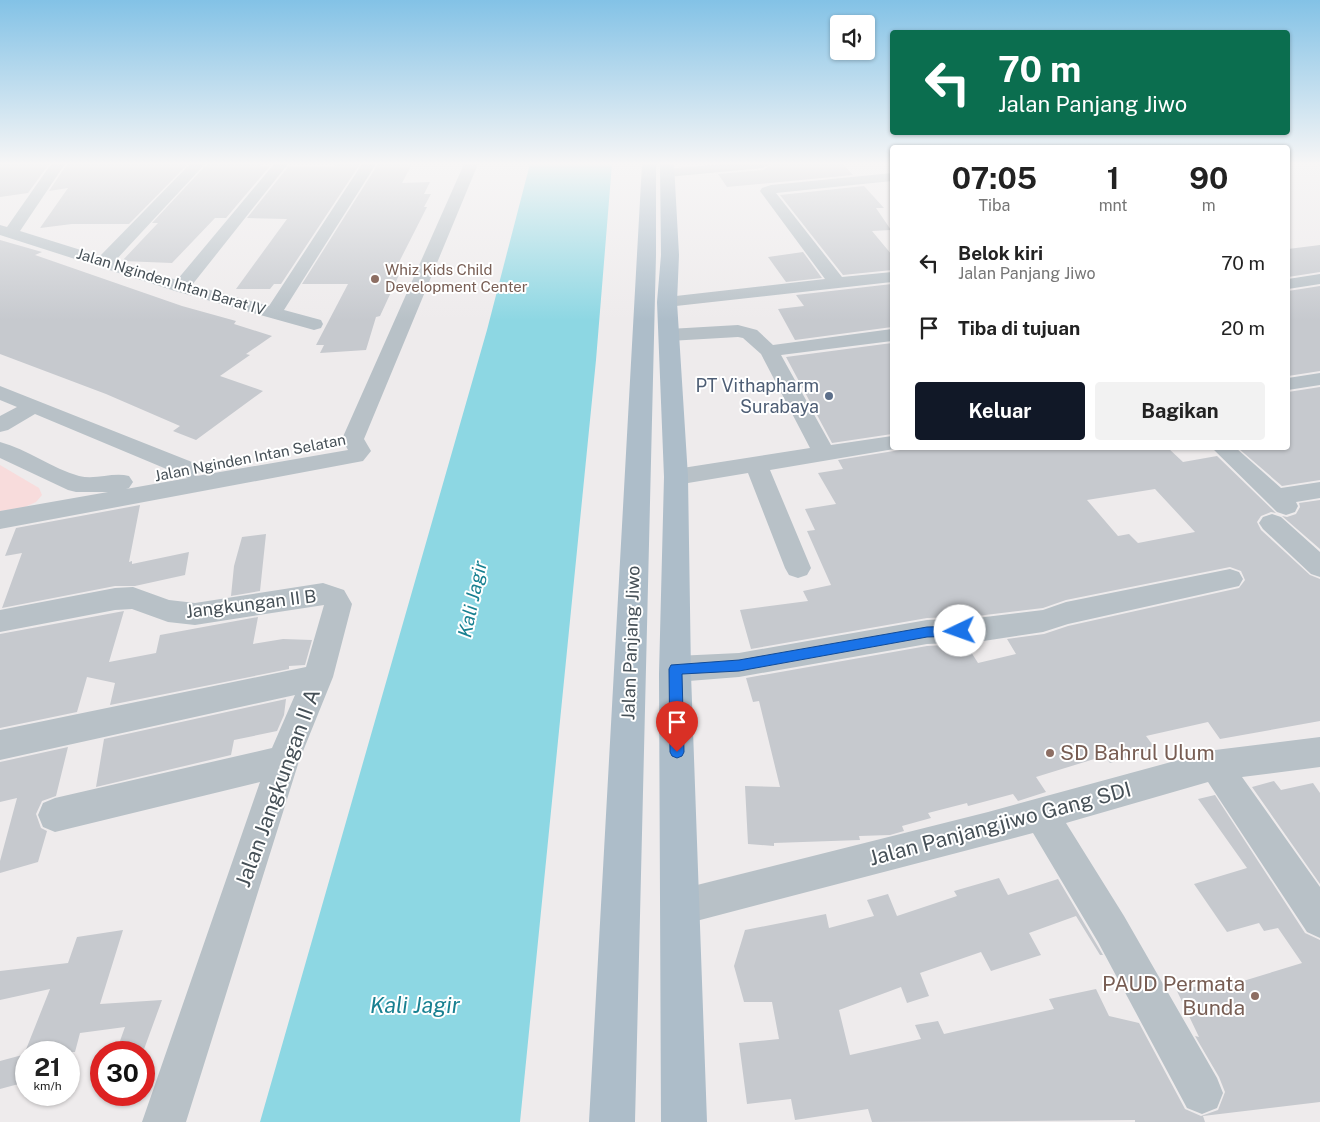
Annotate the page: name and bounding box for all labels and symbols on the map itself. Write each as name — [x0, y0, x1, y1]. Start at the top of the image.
street label: Jalan Nginden Intan Barat IV — [75, 245, 268, 318]
place label: Whiz Kids Child Development Center — [385, 261, 528, 295]
marker: Whiz Kids Child Development Center — [369, 273, 381, 285]
place label: PT Vithapharm Surabaya — [695, 375, 819, 417]
marker: PT Vithapharm Surabaya — [823, 390, 835, 402]
street label: Jalan Nginden Intan Selatan — [153, 431, 347, 484]
water label: Kali Jagir — [453, 558, 491, 639]
street label: Jalan Panjang Jiwo — [617, 565, 644, 721]
street label: Jangkungan II B — [184, 585, 318, 622]
position arrow — [933, 604, 985, 656]
street label: Jalan Jangkungan II A — [230, 685, 325, 890]
pin — [656, 701, 698, 752]
place label: SD Bahrul Ulum — [1060, 740, 1215, 765]
marker: SD Bahrul Ulum — [1044, 747, 1056, 759]
street label: Jalan Panjangjiwo Gang SDI — [866, 776, 1134, 871]
place label: PAUD Permata Bunda — [1102, 971, 1245, 1020]
marker: PAUD Permata Bunda — [1249, 990, 1261, 1002]
water label: Kali Jagir — [370, 992, 461, 1018]
speed limit sign: 30 — [90, 1041, 155, 1106]

